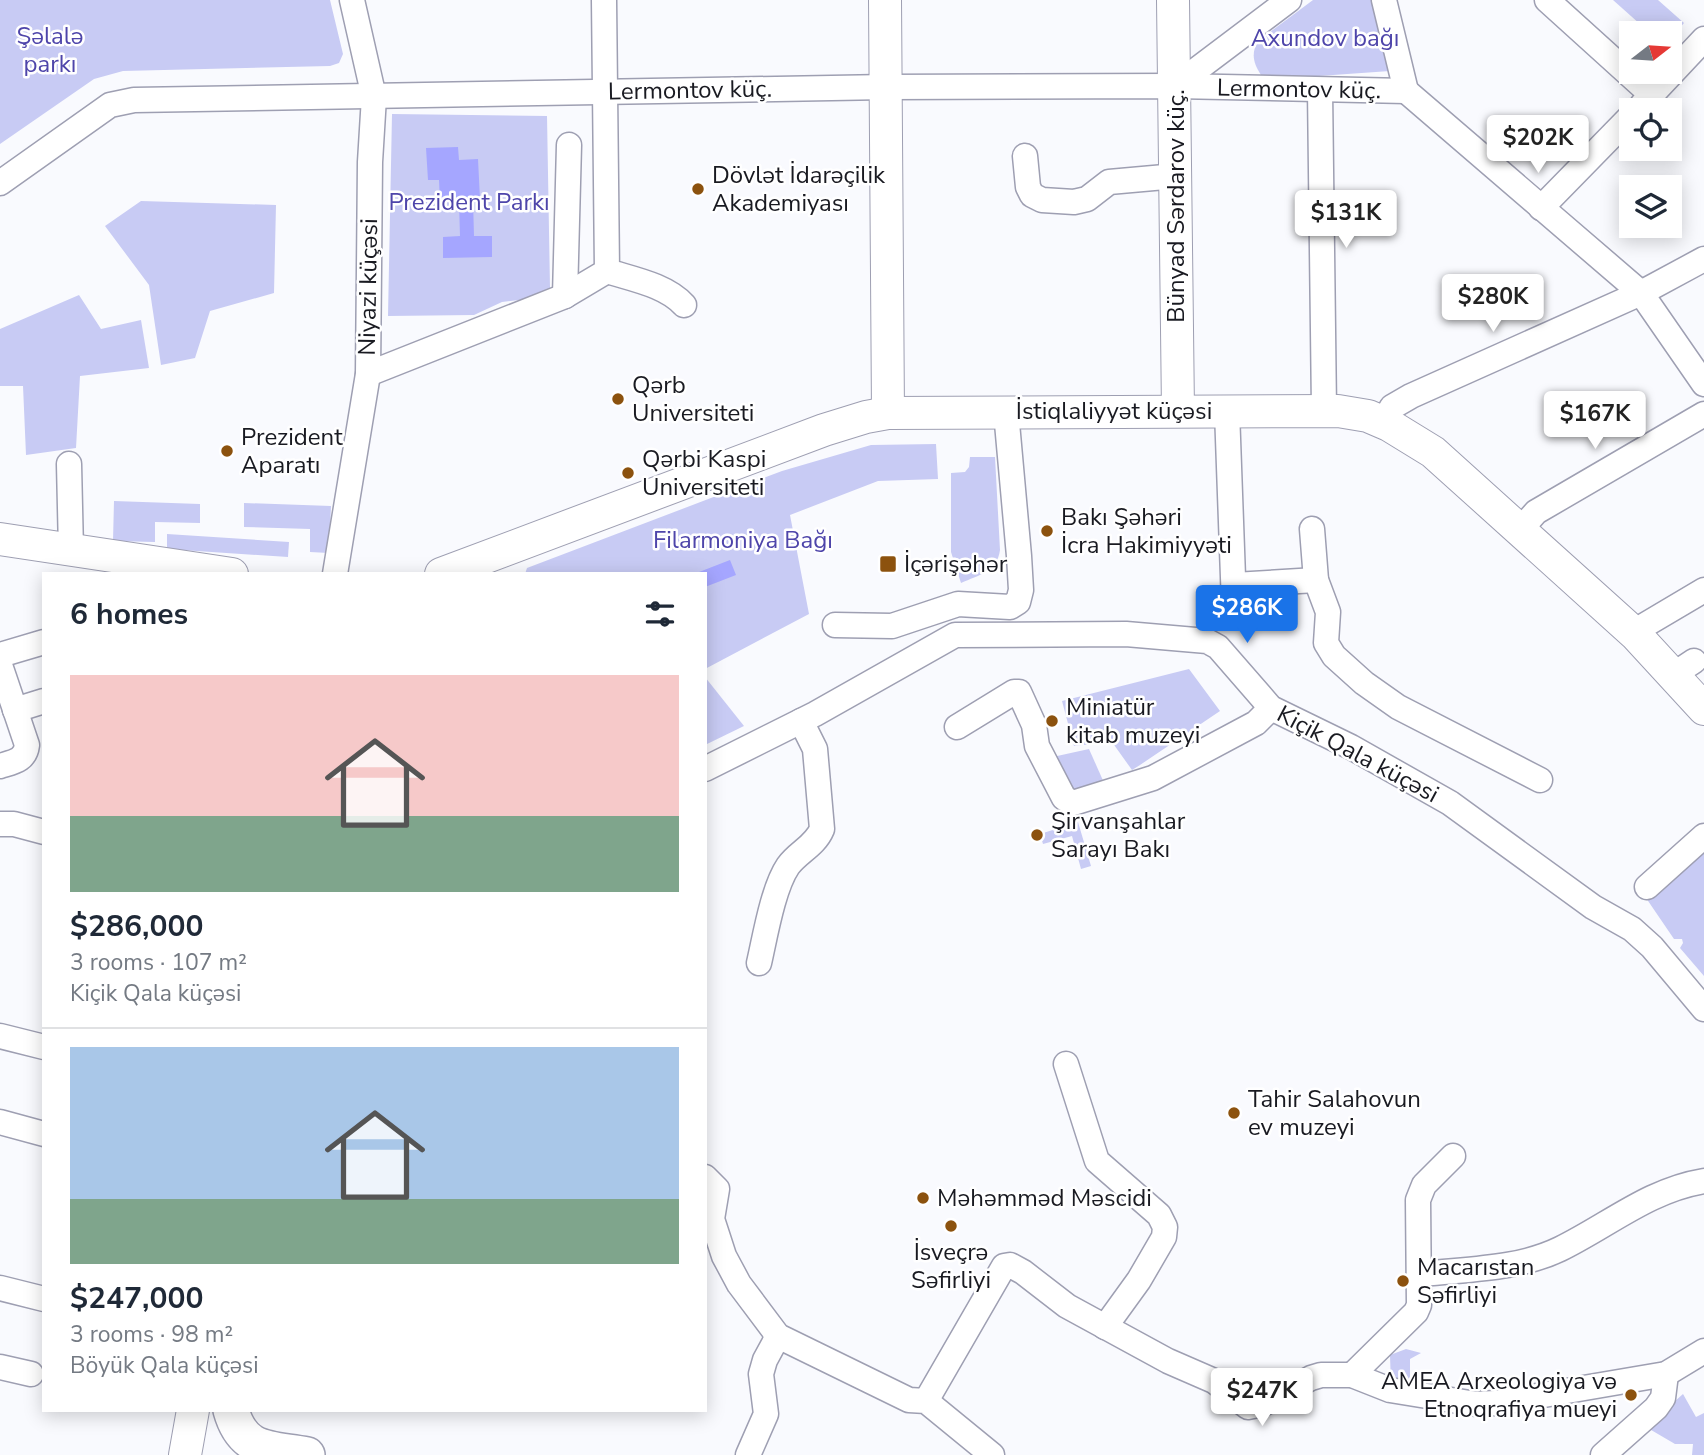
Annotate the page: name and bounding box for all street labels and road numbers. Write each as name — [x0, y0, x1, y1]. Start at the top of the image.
street label: Lermontov küç. — [1217, 72, 1381, 106]
street label: Lermontov küç. — [608, 73, 772, 107]
street label: Bünyad Sərdarov küç. — [1160, 89, 1192, 323]
street label: Niyazi küçəsi — [351, 218, 385, 356]
street label: İstiqlaliyyət küçəsi — [1016, 395, 1212, 427]
street label: Kiçik Qala küçəsi — [1272, 698, 1444, 810]

